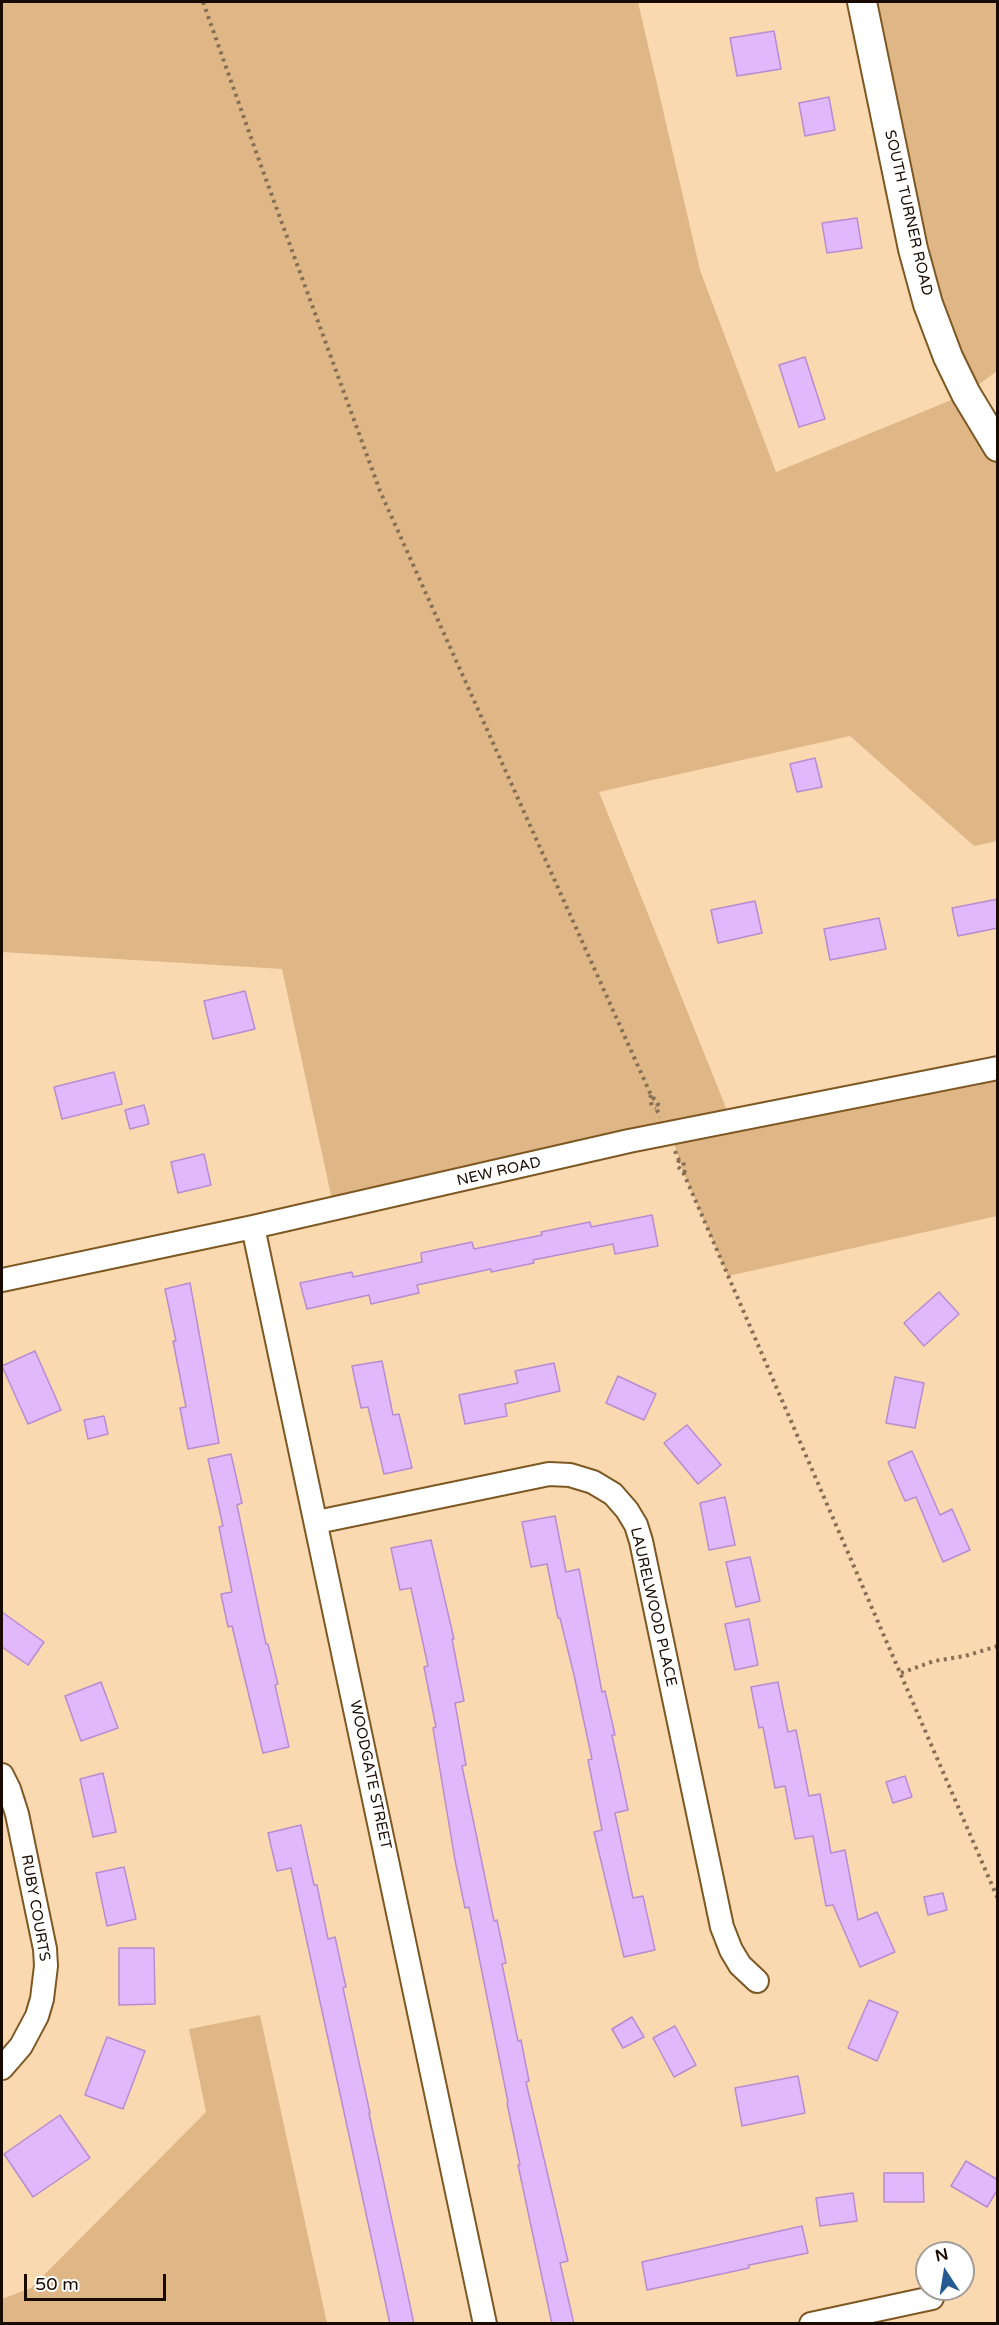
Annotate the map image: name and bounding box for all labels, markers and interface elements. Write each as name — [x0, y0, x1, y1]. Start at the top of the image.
street label: SOUTH TURNER ROAD — [880, 128, 936, 298]
street label: NEW ROAD — [455, 1154, 543, 1190]
street label: LAURELWOOD PLACE — [626, 1526, 680, 1688]
street label: WOODGATE STREET — [345, 1699, 395, 1851]
street label: RUBY COURTS — [17, 1853, 53, 1963]
north arrow — [915, 2241, 975, 2301]
text: N — [933, 2244, 950, 2266]
scale bar — [27, 2262, 170, 2300]
text: 50 m — [35, 2273, 79, 2295]

